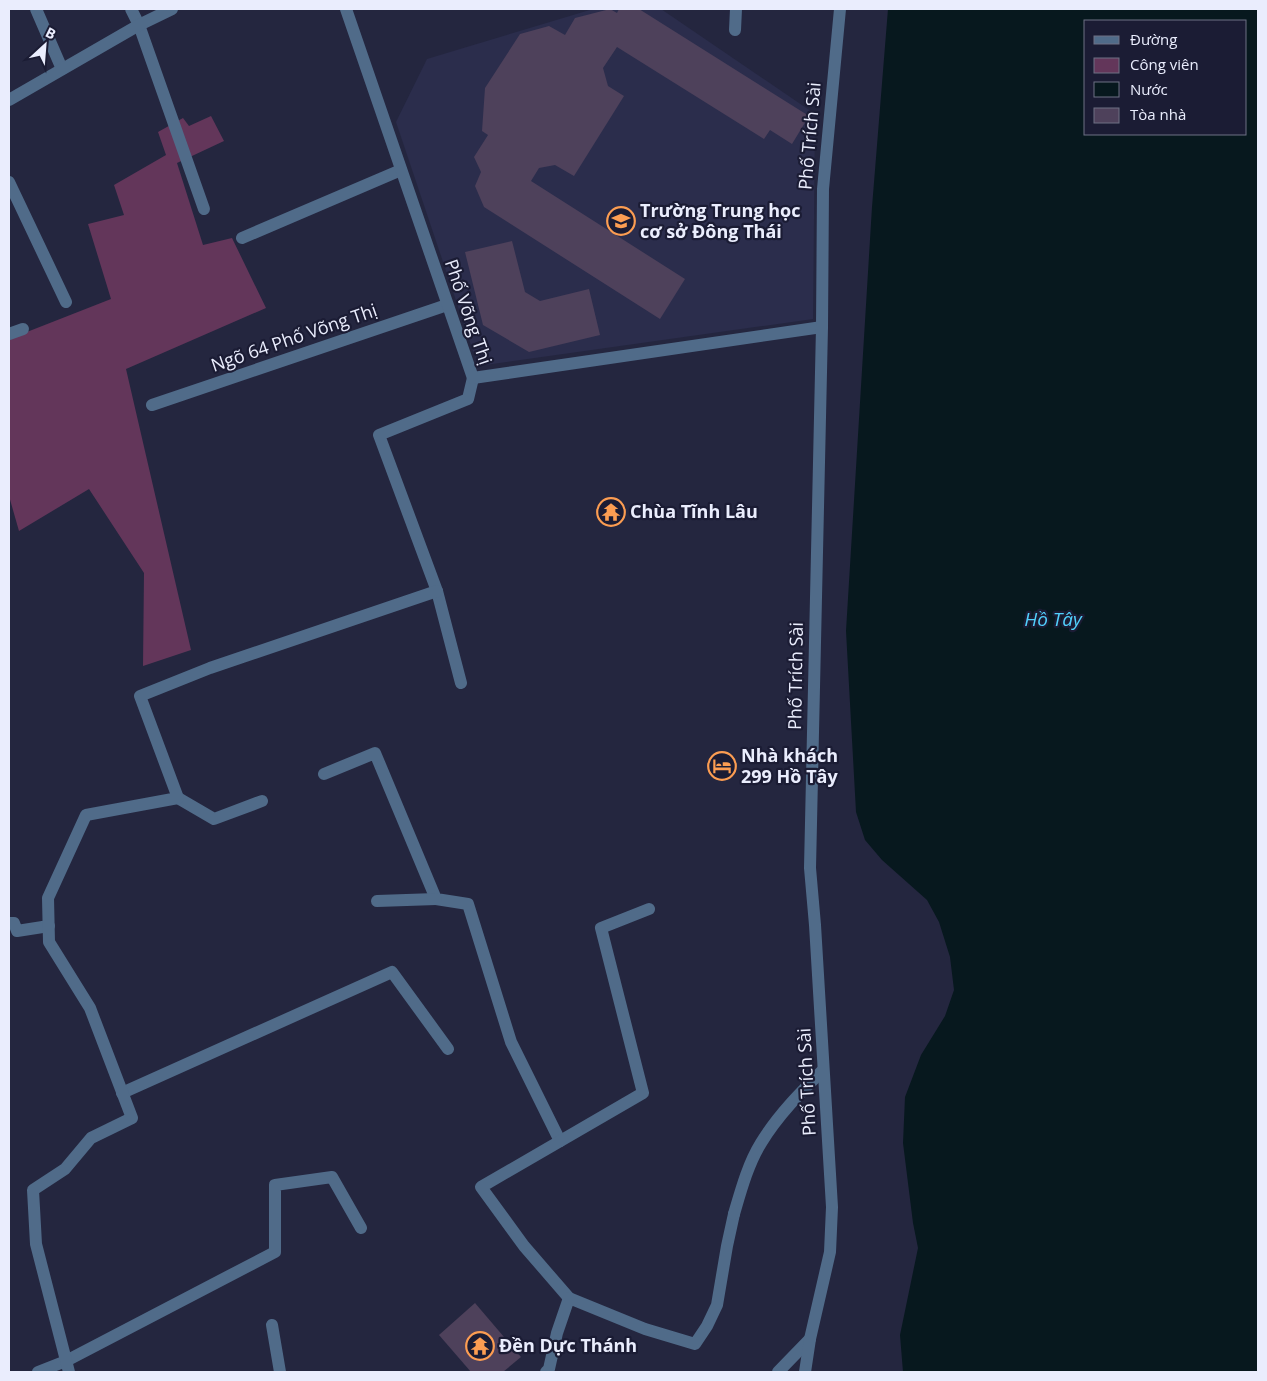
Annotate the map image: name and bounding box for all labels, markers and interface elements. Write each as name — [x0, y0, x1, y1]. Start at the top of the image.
north arrow — [20, 20, 70, 70]
legend — [1084, 20, 1247, 135]
text: B — [43, 22, 59, 43]
text: Đường — [1130, 29, 1177, 49]
text: Công viên — [1130, 54, 1199, 74]
text: Nước — [1130, 79, 1168, 99]
street label: Phố Trích Sài — [792, 81, 826, 191]
text: Tòa nhà — [1130, 104, 1186, 124]
place label: Trường Trung học cơ sở Đông Thái — [640, 198, 801, 243]
school or university icon: Trường Trung học cơ sở Đông Thái — [606, 206, 636, 236]
street label: Phố Võng Thị — [440, 256, 498, 368]
street label: Ngõ 64 Phố Võng Thị — [208, 297, 380, 377]
temple icon: Chùa Tĩnh Lâu — [596, 497, 626, 527]
place label: Chùa Tĩnh Lâu — [630, 499, 758, 523]
water label: Hồ Tây — [1024, 606, 1083, 632]
street label: Phố Trích Sài — [782, 622, 808, 730]
place label: Nhà khách 299 Hồ Tây — [741, 743, 838, 788]
hotel icon: Nhà khách 299 Hồ Tây — [707, 751, 737, 781]
street label: Phố Trích Sài — [791, 1028, 821, 1137]
temple icon: Đền Dực Thánh — [465, 1331, 495, 1361]
place label: Đền Dực Thánh — [499, 1333, 637, 1357]

